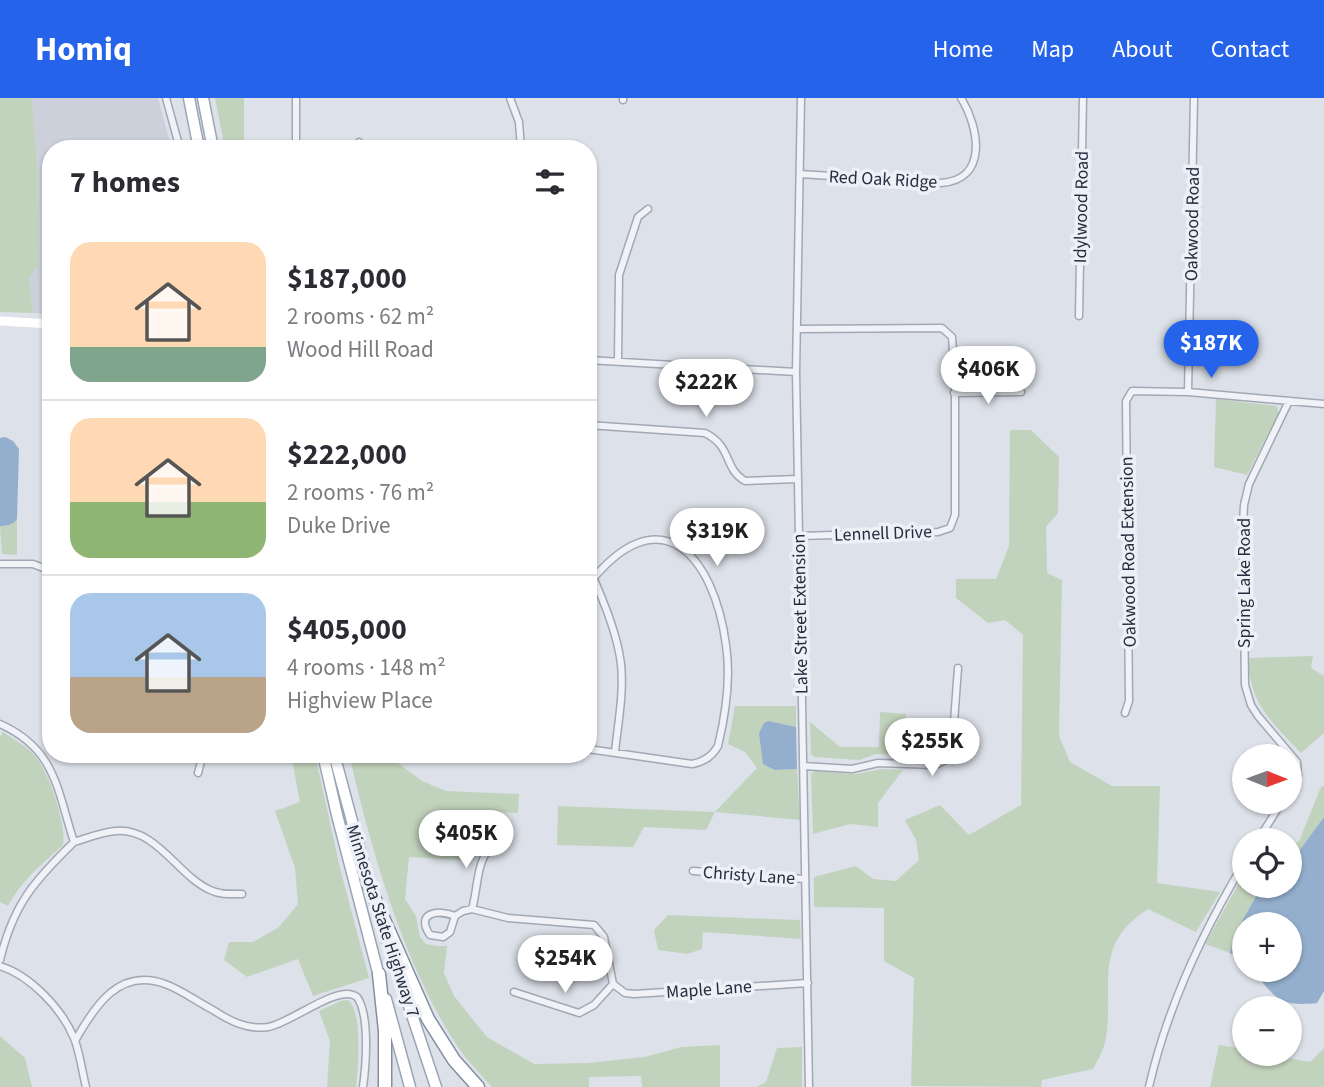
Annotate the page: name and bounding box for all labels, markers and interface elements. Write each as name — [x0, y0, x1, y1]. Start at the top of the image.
text: Homiq — [35, 26, 132, 73]
text: Home — [933, 32, 993, 67]
text: Map — [1031, 32, 1074, 67]
text: About — [1112, 32, 1173, 67]
text: Contact — [1211, 32, 1289, 67]
street label: Idylwood Road — [1068, 151, 1095, 263]
text: 7 homes — [70, 161, 180, 204]
icon: filters — [531, 163, 569, 201]
street label: Red Oak Ridge — [828, 164, 938, 195]
street label: Oakwood Road — [1179, 167, 1206, 281]
text: $187,000 — [287, 257, 407, 300]
icon: home — [126, 270, 210, 354]
text: 2 rooms · 62 m² — [287, 300, 434, 333]
pin: $187K — [1162, 320, 1260, 380]
text: $187K — [1180, 326, 1242, 359]
text: Wood Hill Road — [287, 333, 434, 366]
pin: $406K — [939, 346, 1037, 406]
text: $406K — [957, 352, 1019, 385]
pin: $222K — [657, 360, 755, 419]
text: $222K — [675, 365, 737, 398]
text: $222,000 — [287, 433, 407, 476]
icon: home — [126, 446, 210, 530]
street label: Oakwood Road Extension — [1114, 456, 1143, 648]
text: 2 rooms · 76 m² — [287, 476, 434, 509]
pin: $319K — [668, 508, 766, 568]
text: Duke Drive — [287, 509, 390, 542]
text: $319K — [686, 514, 748, 547]
street label: Spring Lake Road — [1232, 518, 1257, 648]
street label: Lennell Drive — [834, 519, 932, 548]
street label: Lake Street Extension — [787, 534, 814, 694]
text: $405,000 — [287, 608, 407, 651]
icon: home — [126, 621, 210, 705]
text: 4 rooms · 148 m² — [287, 651, 446, 684]
text: Highview Place — [287, 684, 433, 717]
pin: $255K — [883, 718, 981, 778]
text: $255K — [901, 724, 963, 757]
north arrow — [1232, 744, 1302, 814]
map controls — [1232, 744, 1302, 1066]
pin: $405K — [417, 810, 515, 870]
text: $405K — [435, 816, 497, 849]
street label: Minnesota State Highway 7 — [340, 822, 426, 1021]
button: locate — [1232, 828, 1302, 898]
street label: Christy Lane — [702, 860, 796, 891]
button: + — [1232, 912, 1302, 982]
pin: $254K — [516, 936, 614, 995]
text: $254K — [534, 941, 596, 974]
street label: Maple Lane — [665, 974, 753, 1005]
button: − — [1232, 996, 1302, 1066]

